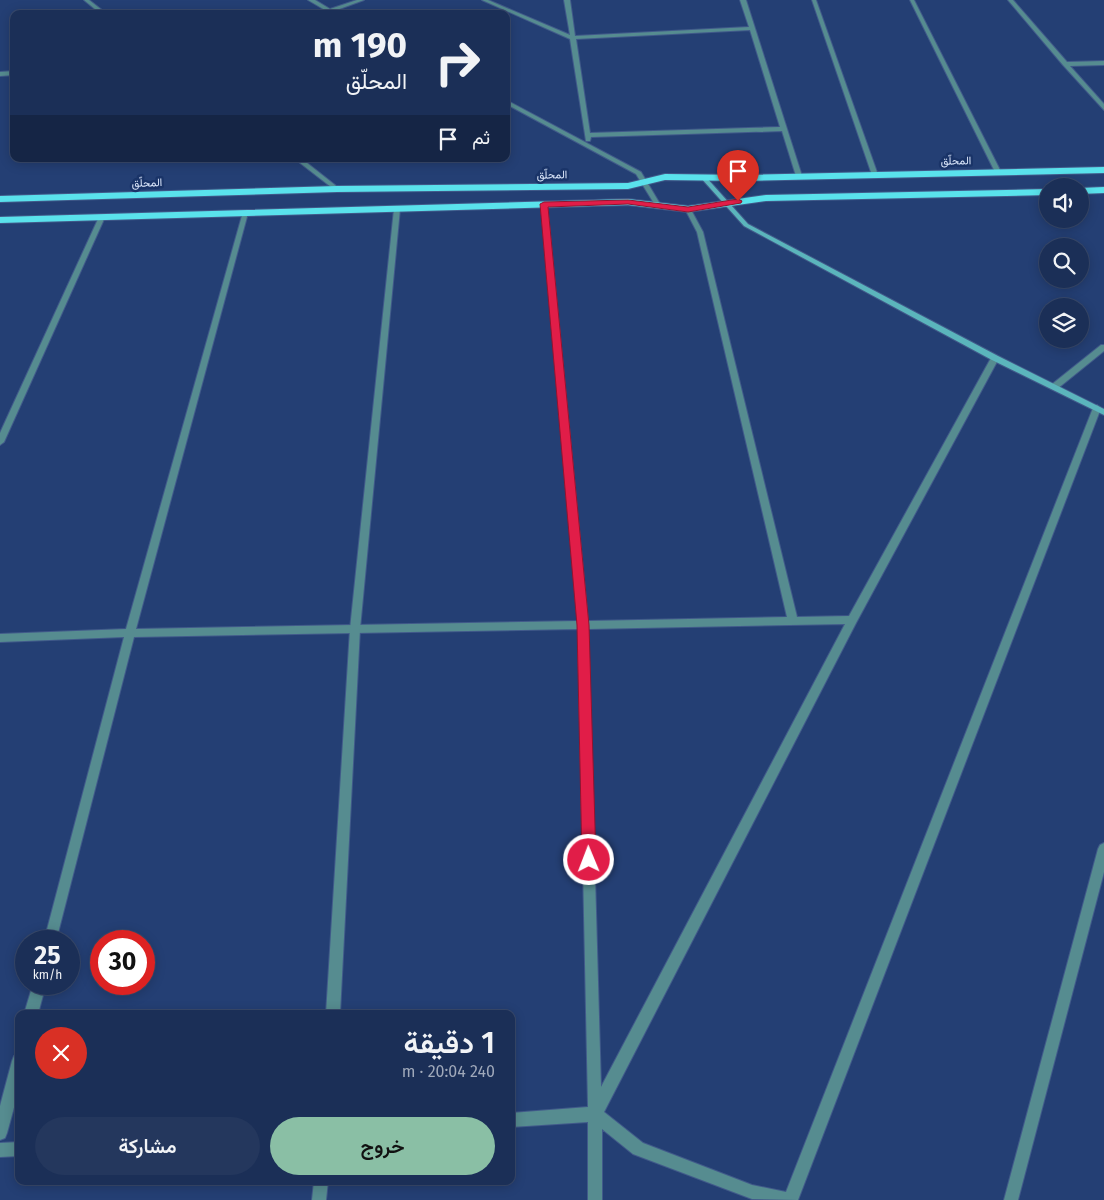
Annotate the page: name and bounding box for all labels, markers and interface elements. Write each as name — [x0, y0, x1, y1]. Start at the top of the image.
text: 190 m — [313, 24, 407, 66]
icon: right — [425, 30, 490, 95]
text: المحلّق — [346, 68, 407, 95]
icon: arrive — [434, 125, 462, 153]
text: ثم — [472, 126, 490, 149]
pin — [717, 150, 759, 201]
street label: المحلّق — [941, 153, 971, 168]
icon: arrive — [724, 157, 752, 185]
street label: المحلّق — [537, 167, 567, 182]
street label: المحلّق — [131, 175, 163, 190]
map controls — [1039, 178, 1089, 348]
button: sound — [1039, 178, 1089, 228]
button: search — [1039, 238, 1089, 288]
button: layers — [1039, 298, 1089, 348]
position arrow — [562, 833, 614, 885]
speed limit sign: 30 — [90, 930, 155, 995]
text: 25 — [34, 941, 61, 971]
text: km/h — [33, 968, 62, 982]
text: 1 دقيقة — [404, 1025, 495, 1061]
button: close — [35, 1027, 87, 1079]
text: 240 m · 20:04 — [402, 1062, 495, 1081]
button: مشاركة — [35, 1117, 260, 1175]
button: خروج — [270, 1117, 495, 1175]

